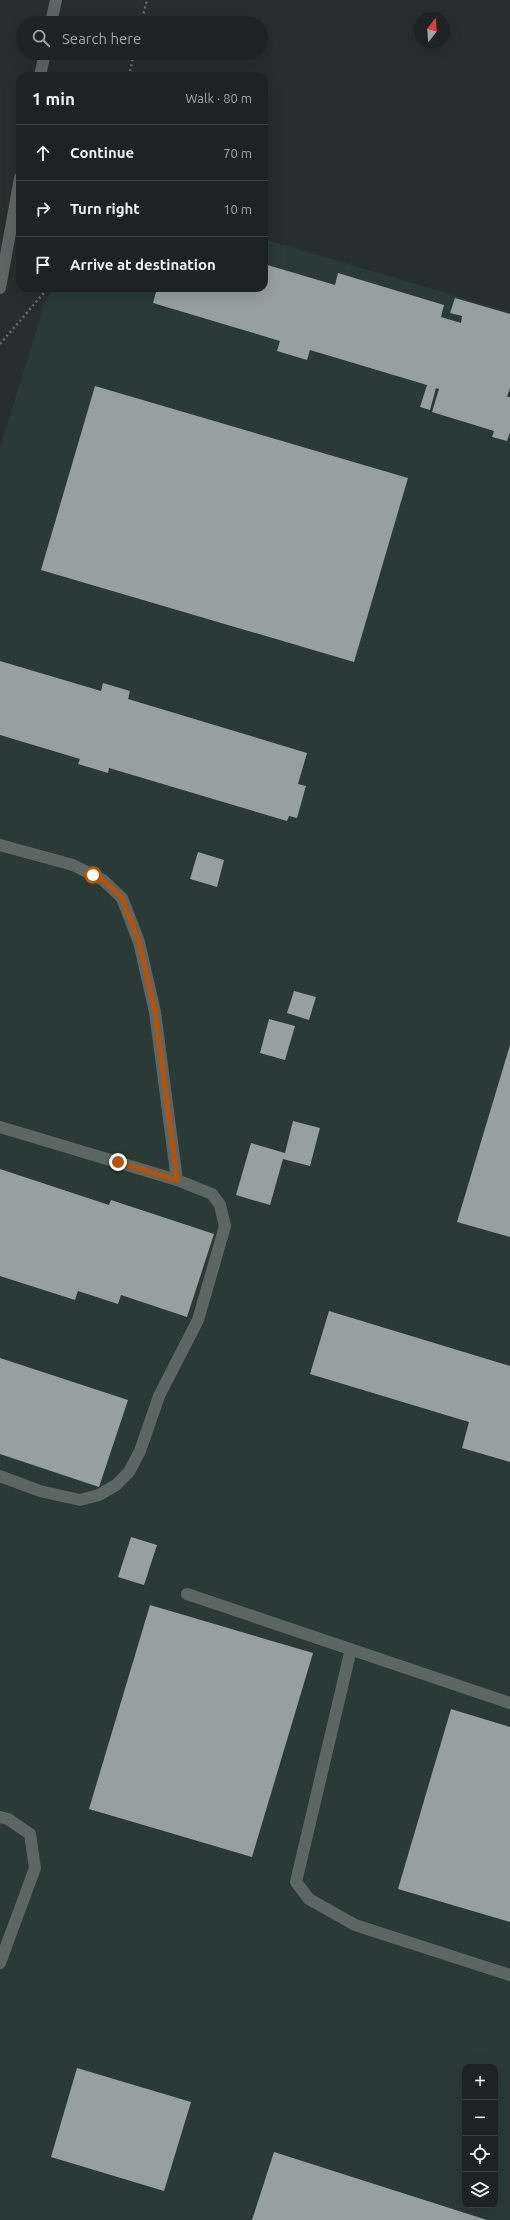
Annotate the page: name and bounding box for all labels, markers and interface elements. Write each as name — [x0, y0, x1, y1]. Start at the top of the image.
north arrow — [414, 12, 450, 48]
search box — [16, 16, 268, 60]
icon: search — [30, 27, 52, 49]
text: Search here — [62, 30, 141, 47]
text: 1 min — [32, 89, 75, 108]
text: Walk · 80 m — [186, 91, 252, 105]
icon: ahead — [32, 142, 54, 164]
text: Continue — [70, 144, 134, 161]
text: 70 m — [223, 146, 252, 160]
icon: right — [32, 198, 54, 220]
text: Turn right — [70, 200, 140, 217]
text: 10 m — [223, 202, 252, 216]
icon: arrive — [32, 254, 54, 276]
text: Arrive at destination — [70, 256, 216, 273]
route start — [84, 866, 102, 884]
route end — [109, 1153, 127, 1171]
map controls — [462, 2064, 498, 2208]
button: + — [462, 2064, 498, 2100]
button: − — [462, 2100, 498, 2136]
button: locate — [462, 2136, 498, 2172]
button: layers — [462, 2172, 498, 2208]

